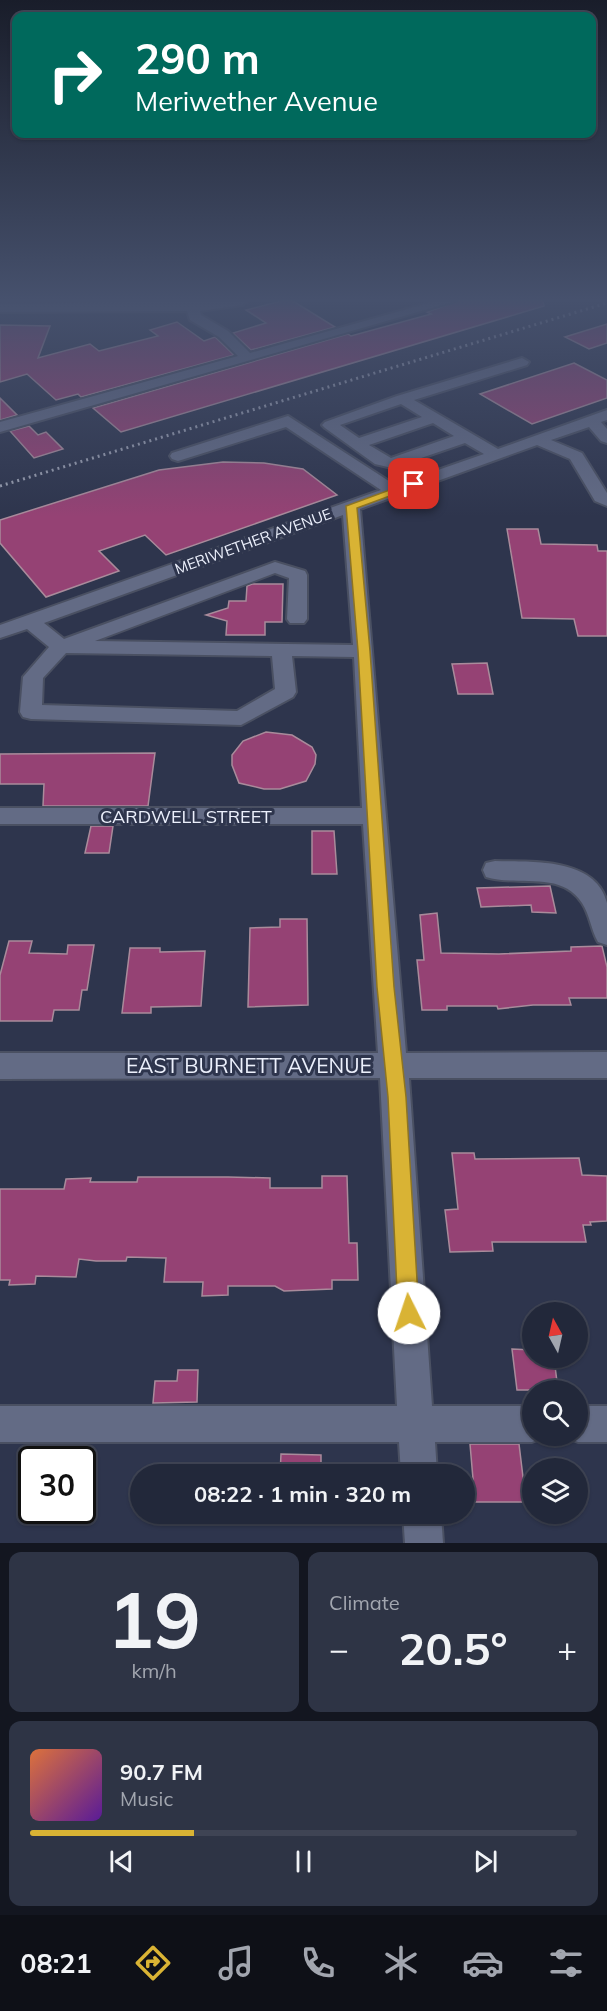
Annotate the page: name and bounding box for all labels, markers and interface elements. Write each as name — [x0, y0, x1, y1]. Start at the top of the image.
text: 290 m — [135, 32, 260, 85]
icon: right — [36, 36, 114, 114]
text: Meriwether Avenue — [135, 84, 378, 118]
pin — [388, 458, 439, 509]
icon: arrive — [397, 467, 430, 500]
street label: MERIWETHER AVENUE — [172, 504, 334, 578]
street label: CARDWELL STREET — [100, 805, 272, 828]
street label: EAST BURNETT AVENUE — [126, 1052, 372, 1078]
position arrow — [377, 1281, 441, 1345]
north arrow — [522, 1302, 588, 1368]
map controls — [522, 1302, 588, 1524]
button: search — [522, 1380, 588, 1446]
speed limit sign: 30 — [18, 1446, 96, 1524]
button: layers — [522, 1458, 588, 1524]
text: 08:22 · 1 min · 320 m — [194, 1480, 411, 1508]
text: 19 — [107, 1570, 201, 1668]
text: Climate — [329, 1590, 400, 1615]
text: 20.5° — [398, 1620, 508, 1676]
text: − — [329, 1628, 349, 1669]
text: + — [557, 1628, 577, 1669]
text: km/h — [131, 1658, 177, 1683]
text: 90.7 FM — [120, 1758, 203, 1786]
text: Music — [120, 1786, 173, 1811]
icon: previous — [105, 1845, 138, 1878]
icon: pause — [287, 1845, 320, 1878]
icon: next — [469, 1845, 502, 1878]
icon: directions — [132, 1942, 174, 1984]
icon: music — [215, 1942, 257, 1984]
icon: phone — [297, 1942, 339, 1984]
icon: climate — [380, 1942, 422, 1984]
icon: car — [462, 1942, 504, 1984]
icon: filters — [545, 1942, 587, 1984]
text: 08:21 — [20, 1946, 92, 1980]

